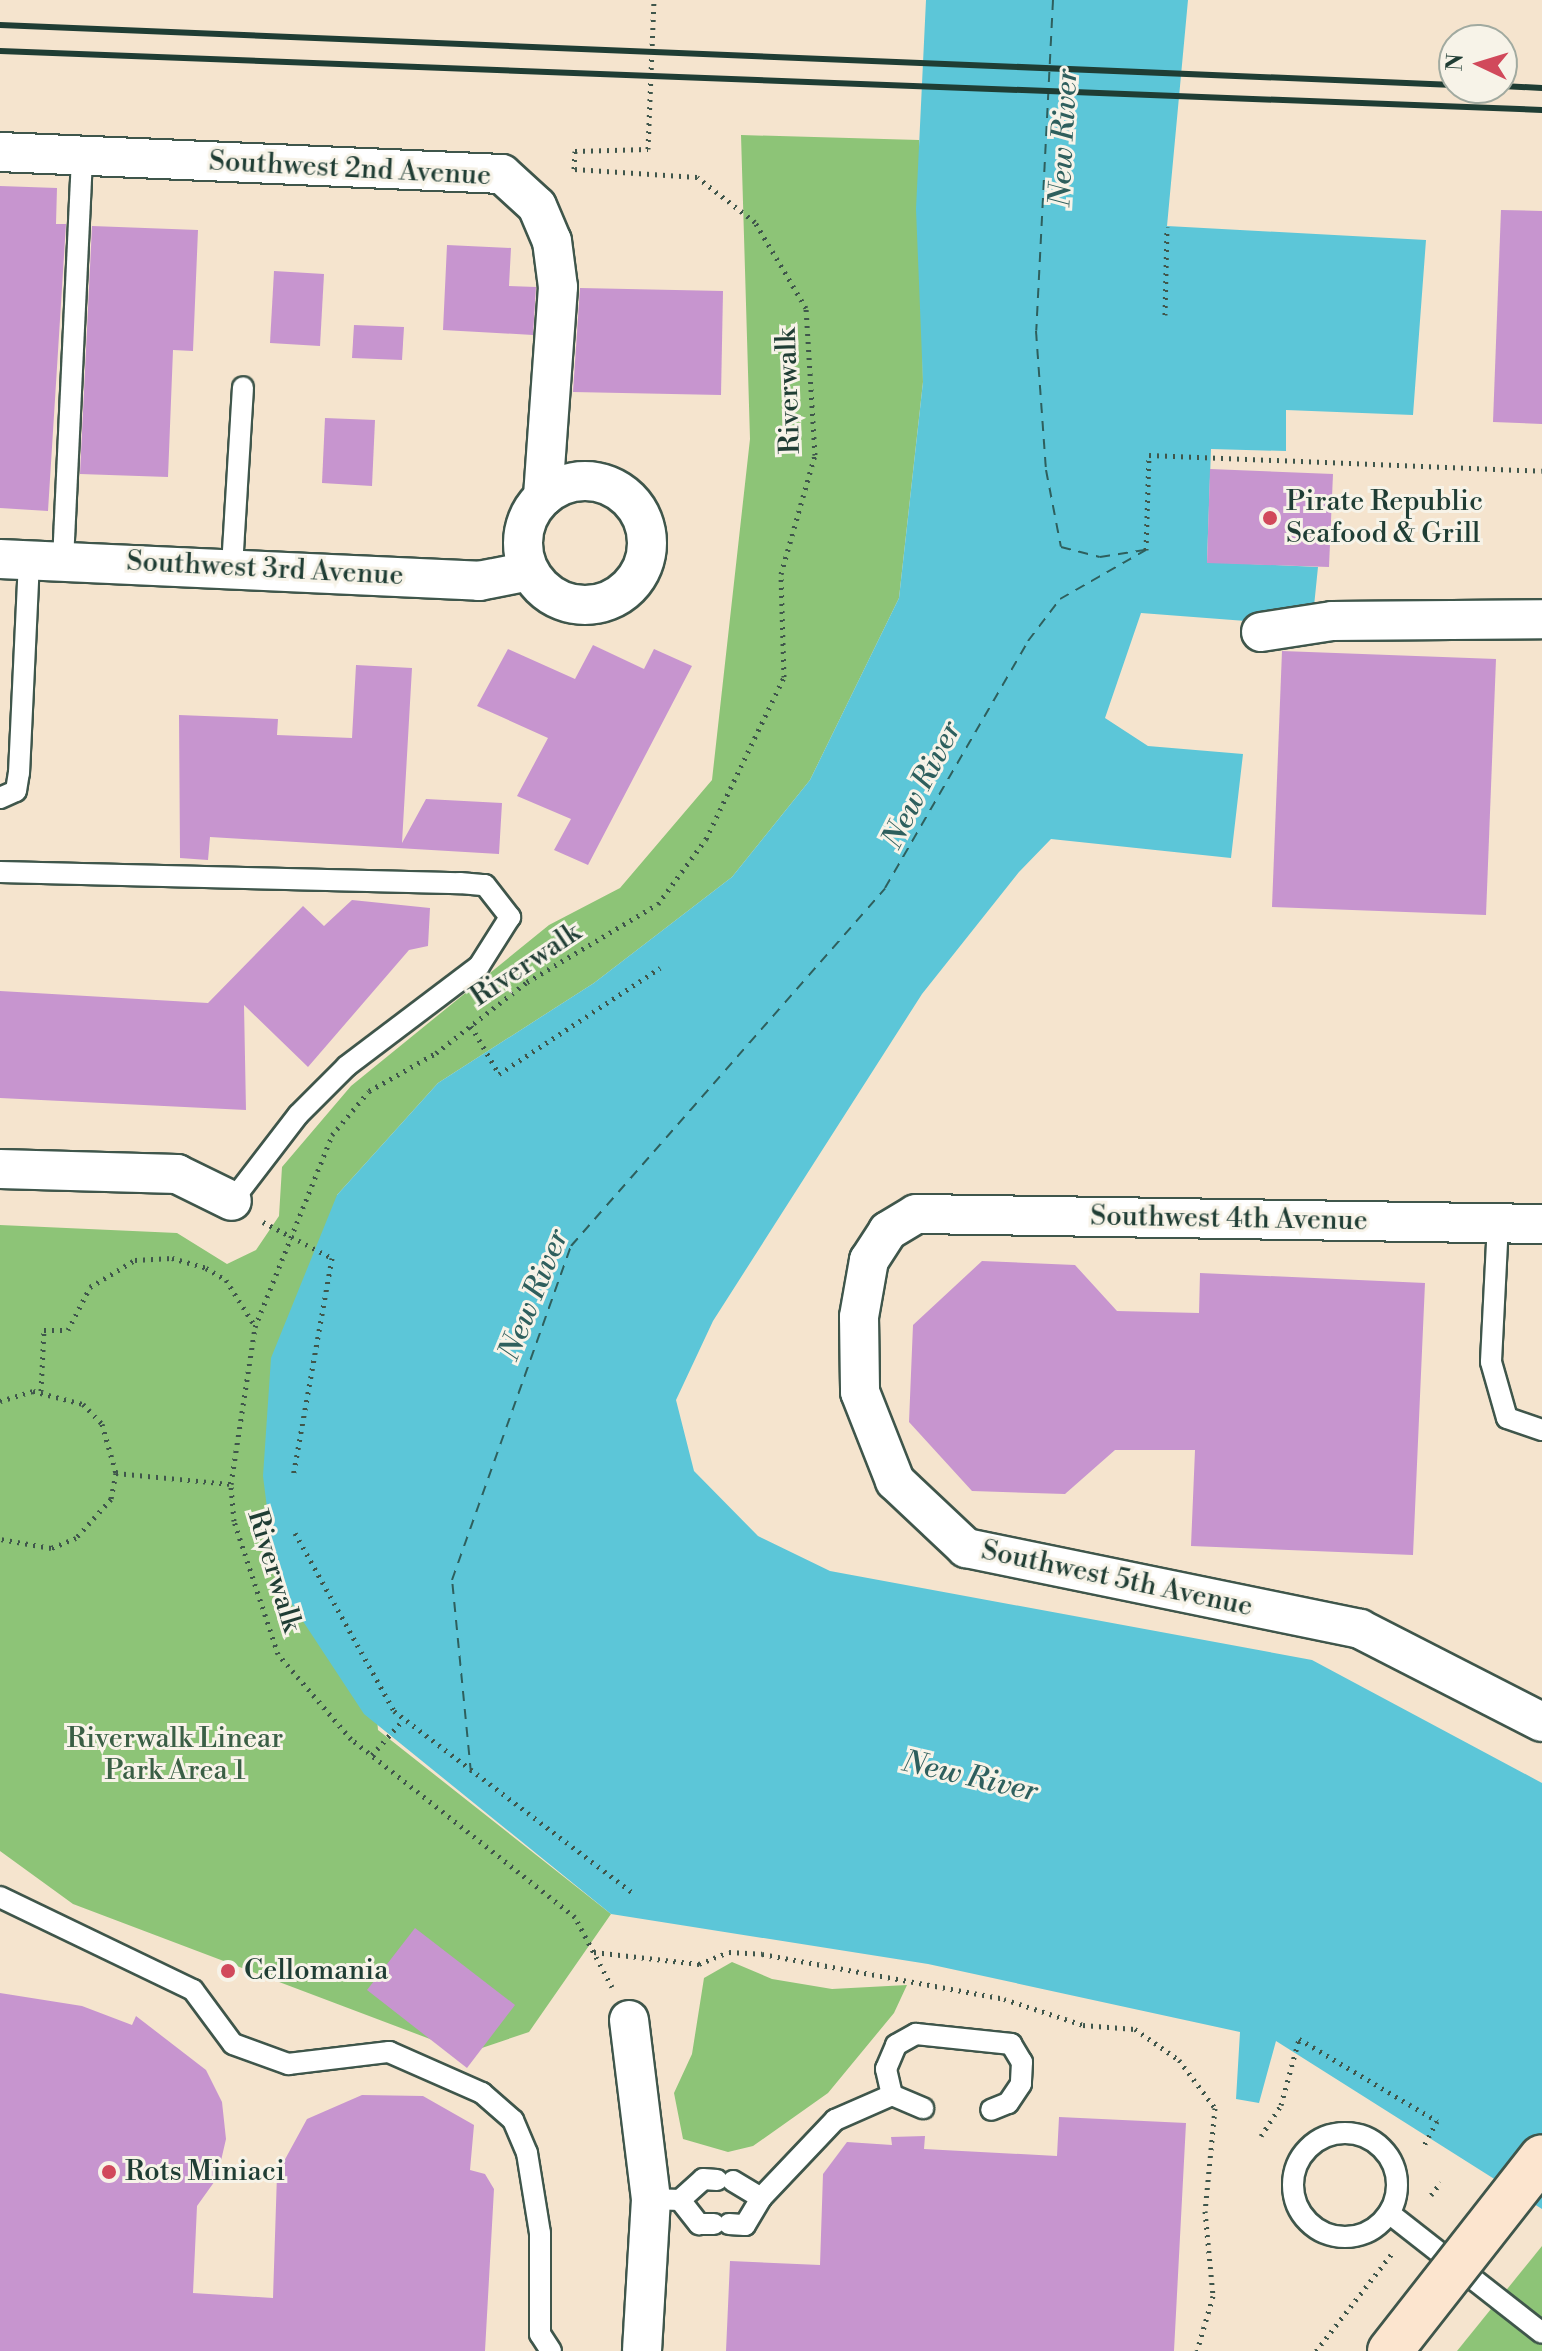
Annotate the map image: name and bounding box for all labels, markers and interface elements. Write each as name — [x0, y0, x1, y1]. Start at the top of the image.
north arrow — [1438, 24, 1518, 104]
text: N — [1441, 53, 1470, 72]
water label: New River — [1042, 68, 1086, 208]
street label: Southwest 2nd Avenue — [208, 145, 492, 193]
street label: Riverwalk — [770, 327, 808, 455]
place label: Pirate Republic Seafood & Grill — [1286, 485, 1483, 551]
marker: Pirate Republic Seafood & Grill — [1261, 509, 1279, 527]
street label: Southwest 3rd Avenue — [126, 545, 404, 593]
water label: New River — [875, 715, 969, 855]
street label: Riverwalk — [464, 916, 588, 1014]
street label: Southwest 4th Avenue — [1090, 1200, 1368, 1238]
water label: New River — [491, 1224, 577, 1366]
street label: Riverwalk — [240, 1506, 308, 1636]
street label: Southwest 5th Avenue — [978, 1534, 1256, 1624]
park label: Riverwalk Linear Park Area 1 — [67, 1722, 283, 1788]
water label: New River — [899, 1744, 1041, 1810]
place label: Cellomania — [244, 1954, 388, 1988]
marker: Cellomania — [219, 1962, 237, 1980]
place label: Rots Miniaci — [125, 2155, 285, 2189]
marker: Rots Miniaci — [100, 2163, 118, 2181]

